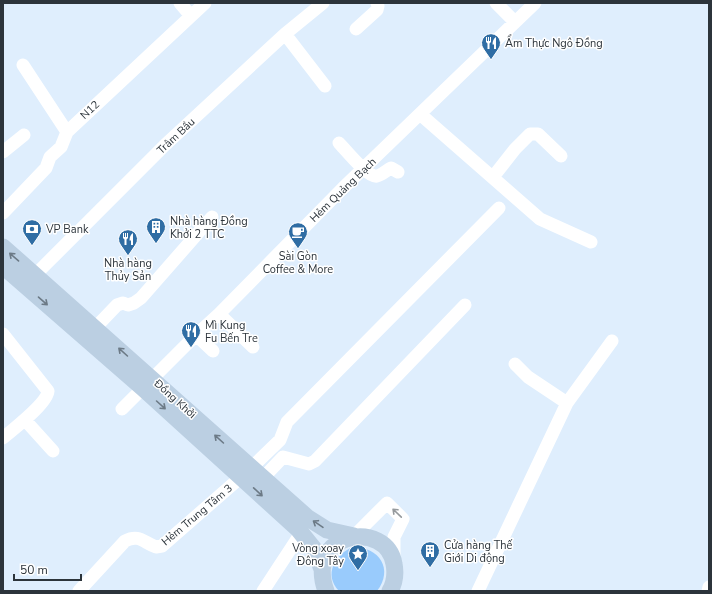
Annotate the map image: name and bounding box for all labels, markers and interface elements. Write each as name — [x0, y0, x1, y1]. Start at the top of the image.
restaurant icon: Ẩm Thực Ngô Đồng — [480, 32, 502, 60]
place label: Ẩm Thực Ngô Đồng — [505, 34, 603, 51]
street label: N12 — [77, 97, 103, 123]
street label: Trâm Bầu — [154, 114, 198, 158]
street label: Hẻm Quảng Bạch — [306, 154, 380, 226]
place label: Nhà hàng Đồng Khởi 2 TTC — [170, 214, 248, 242]
building icon: Nhà hàng Đồng Khởi 2 TTC — [145, 216, 167, 244]
bank icon: VP Bank — [21, 218, 43, 246]
cafe icon: Sài Gòn Coffee & More — [287, 221, 309, 249]
place label: VP Bank — [45, 222, 89, 237]
restaurant icon: Nhà hàng Thủy Sản — [117, 228, 139, 256]
place label: Sài Gòn Coffee & More — [263, 249, 333, 277]
one-way arrow — [9, 253, 20, 262]
place label: Nhà hàng Thủy Sản — [104, 256, 152, 284]
one-way arrow — [37, 296, 47, 305]
place label: Mì Kung Fu Bến Tre — [205, 318, 258, 346]
restaurant icon: Mì Kung Fu Bến Tre — [180, 320, 202, 348]
one-way arrow — [117, 348, 128, 357]
street label: Đồng Khởi — [150, 375, 199, 422]
one-way arrow — [156, 400, 166, 409]
one-way arrow — [214, 434, 224, 444]
street label: Hẻm Trung Tâm 3 — [158, 481, 236, 549]
one-way arrow — [253, 487, 263, 497]
one-way arrow — [392, 508, 402, 517]
one-way arrow — [312, 520, 323, 528]
place label: Cửa hàng Thế Giới Di động — [444, 538, 513, 566]
building icon: Cửa hàng Thế Giới Di động — [419, 540, 441, 568]
place label: Vòng xoay Đông Tây — [291, 541, 344, 569]
place icon: Vòng xoay Đông Tây — [347, 543, 369, 571]
scale bar — [14, 556, 81, 582]
text: 50 m — [20, 562, 48, 578]

